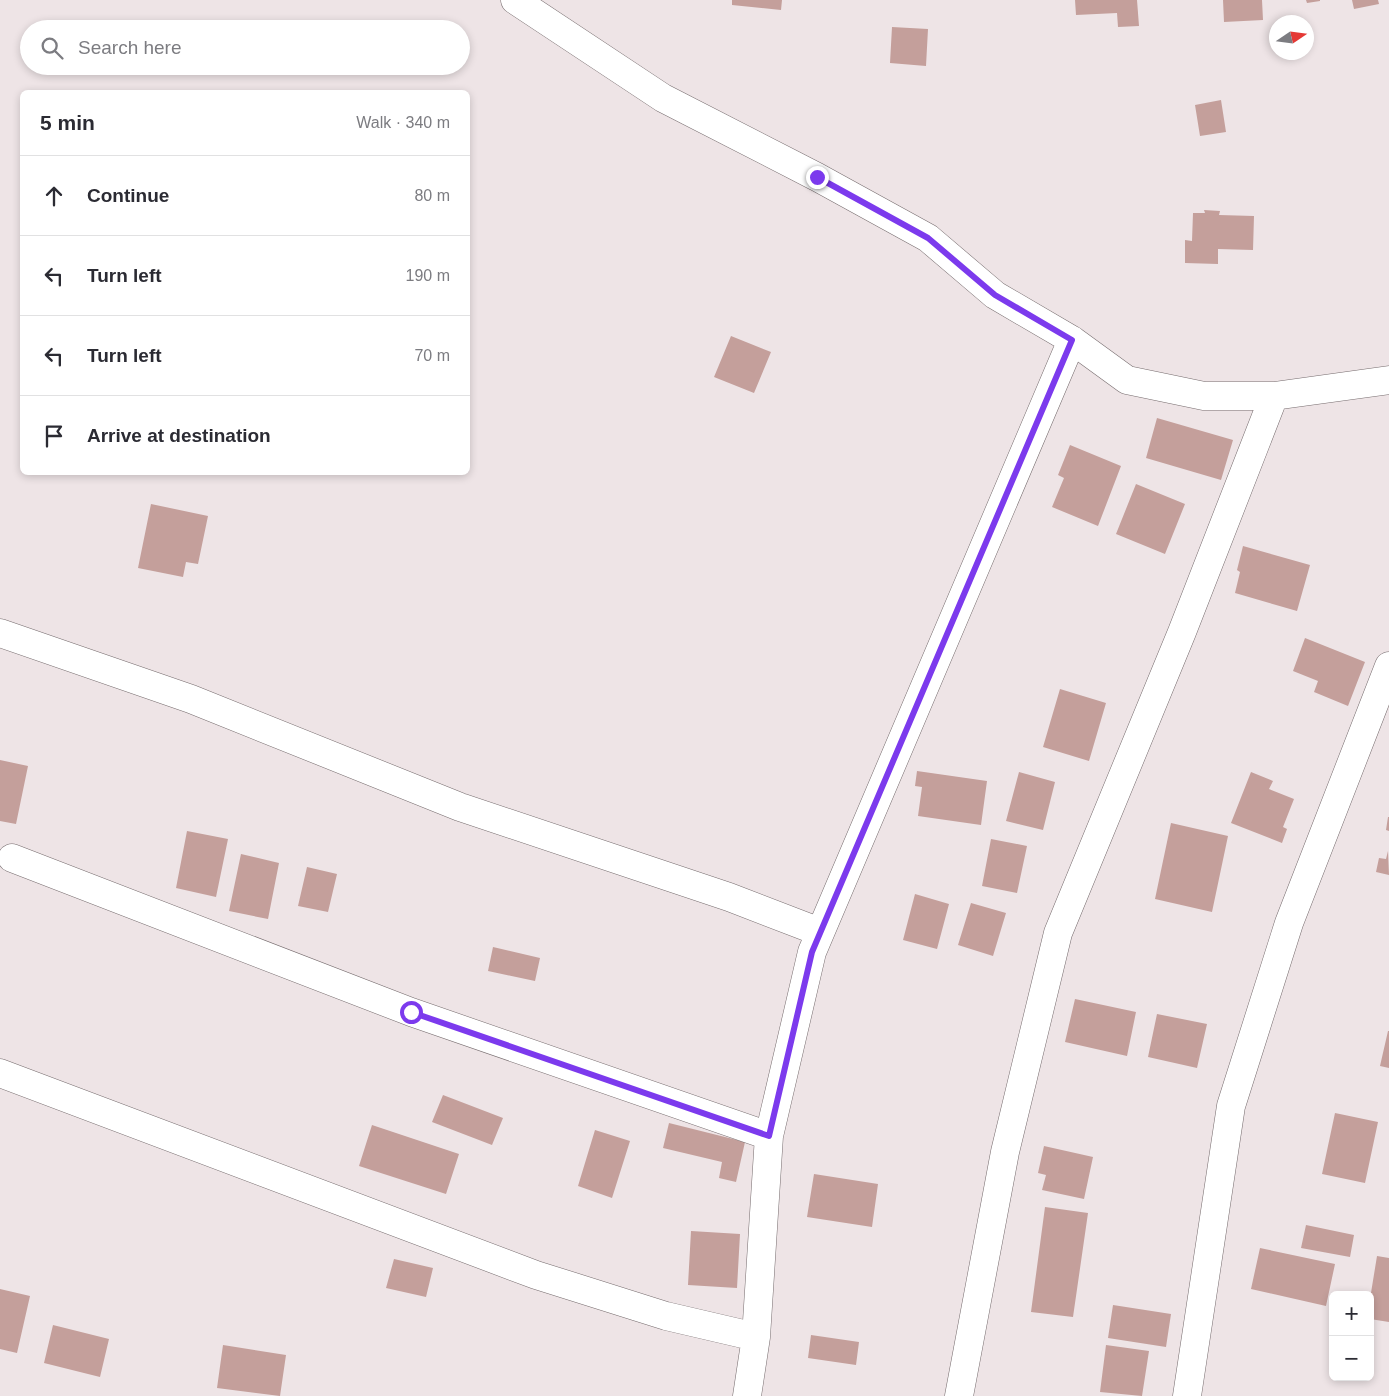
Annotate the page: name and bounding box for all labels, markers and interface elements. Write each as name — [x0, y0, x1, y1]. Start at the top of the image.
north arrow — [1269, 15, 1314, 60]
search box — [20, 20, 470, 75]
icon: search — [38, 34, 66, 62]
text: Search here — [78, 37, 182, 58]
text: 5 min — [40, 111, 95, 134]
text: Walk · 340 m — [356, 114, 450, 131]
route end — [806, 166, 829, 189]
icon: ahead — [40, 182, 68, 210]
text: Continue — [87, 185, 169, 206]
text: 80 m — [414, 187, 450, 204]
icon: left — [40, 262, 68, 290]
text: Turn left — [87, 265, 162, 286]
text: 190 m — [406, 267, 450, 284]
icon: left — [40, 342, 68, 370]
text: Turn left — [87, 345, 162, 366]
text: 70 m — [414, 347, 450, 364]
icon: arrive — [40, 422, 68, 450]
text: Arrive at destination — [87, 425, 271, 446]
route start — [400, 1001, 423, 1024]
map controls — [1329, 1291, 1374, 1381]
button: + — [1329, 1291, 1374, 1336]
button: − — [1329, 1336, 1374, 1381]

